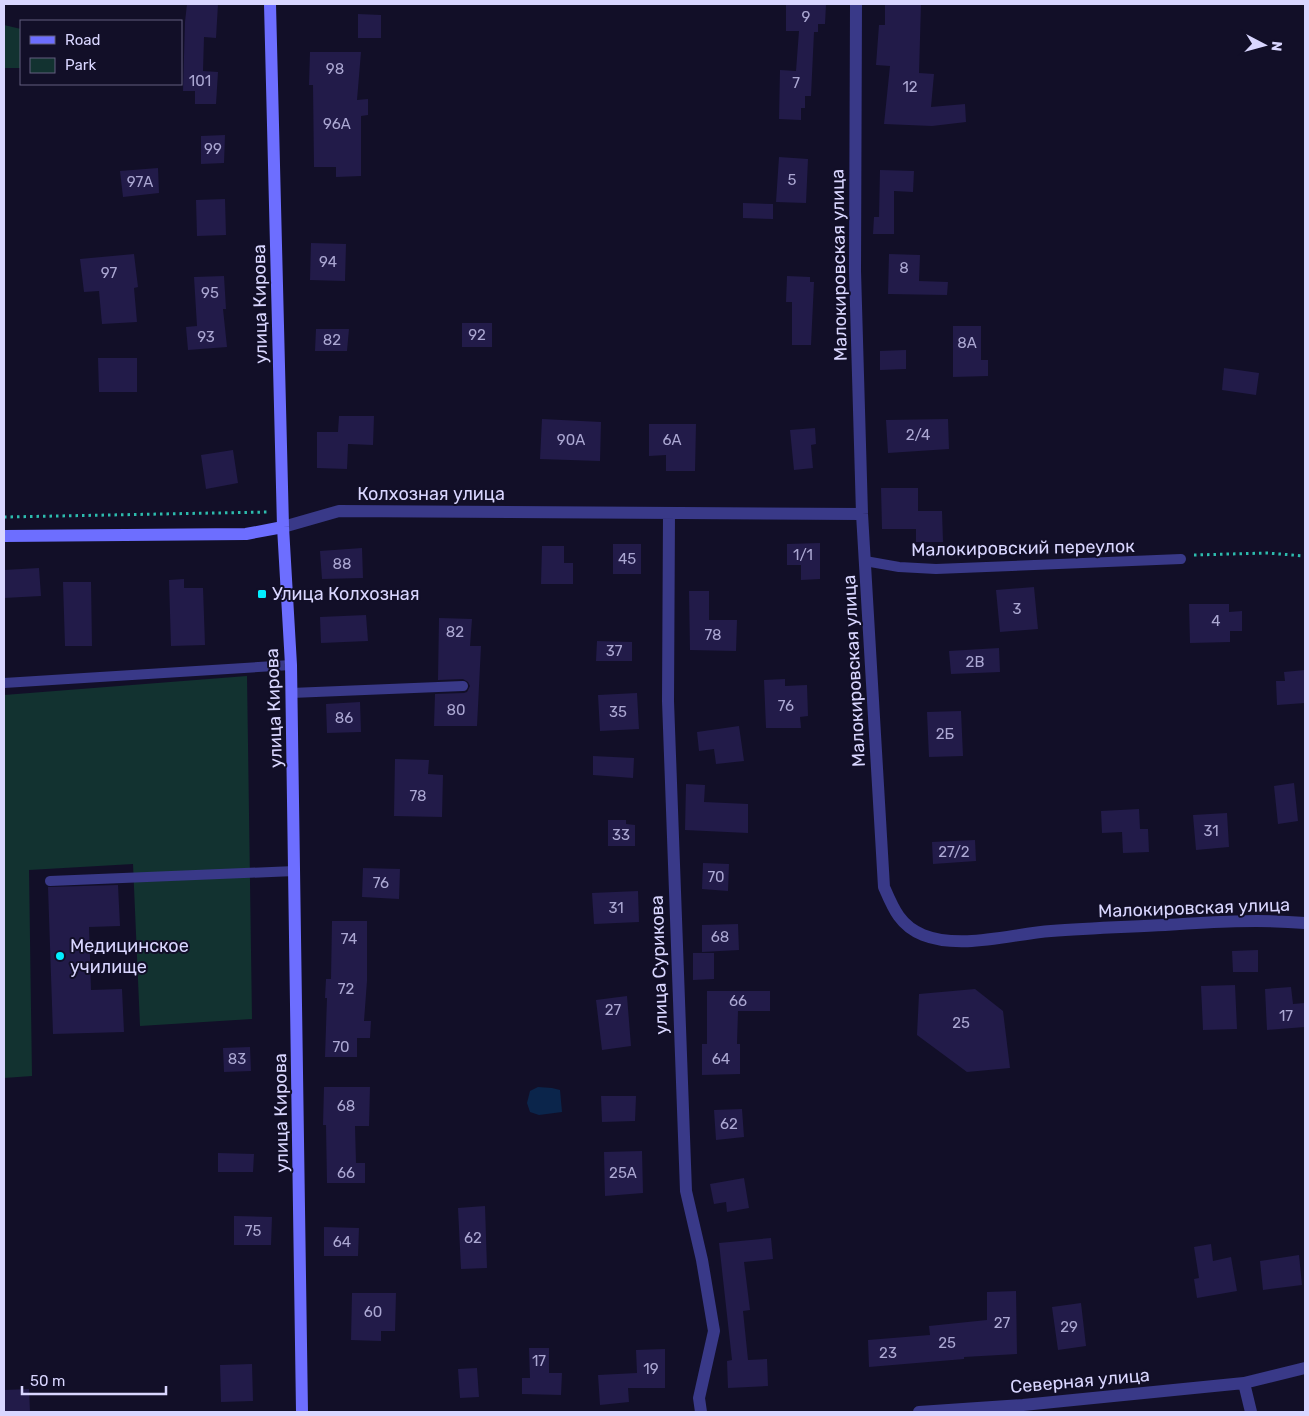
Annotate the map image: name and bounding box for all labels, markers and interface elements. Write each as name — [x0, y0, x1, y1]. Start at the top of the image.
house number: 9 — [802, 8, 811, 26]
legend — [20, 20, 182, 85]
north arrow — [1239, 20, 1289, 70]
text: Road — [65, 31, 101, 49]
text: N — [1267, 40, 1285, 52]
text: Park — [65, 56, 96, 74]
house number: 98 — [326, 60, 344, 78]
house number: 101 — [189, 72, 211, 90]
house number: 7 — [792, 74, 800, 92]
house number: 12 — [902, 78, 918, 96]
house number: 96А — [323, 115, 351, 133]
house number: 99 — [204, 140, 222, 158]
street label: Малокировская улица — [826, 169, 852, 361]
house number: 5 — [788, 171, 797, 189]
house number: 97А — [127, 173, 153, 191]
street label: улица Кирова — [248, 244, 272, 364]
house number: 94 — [319, 253, 337, 271]
house number: 8 — [899, 259, 909, 277]
house number: 97 — [101, 264, 118, 282]
house number: 95 — [201, 284, 219, 302]
house number: 92 — [468, 326, 486, 344]
house number: 93 — [197, 328, 215, 346]
house number: 82 — [323, 331, 341, 349]
house number: 8А — [957, 334, 977, 352]
house number: 2/4 — [906, 426, 930, 444]
house number: 90А — [557, 431, 585, 449]
house number: 6А — [662, 431, 682, 449]
street label: Колхозная улица — [357, 483, 505, 505]
street label: Малокировский переулок — [911, 535, 1135, 561]
house number: 1/1 — [793, 546, 813, 564]
house number: 45 — [618, 550, 636, 568]
house number: 88 — [332, 555, 352, 573]
street label: Малокировская улица — [838, 574, 870, 768]
place label: Улица Колхозная — [272, 583, 420, 605]
marker: Улица Колхозная — [256, 588, 268, 600]
house number: 3 — [1012, 600, 1022, 618]
house number: 4 — [1211, 612, 1221, 630]
house number: 82 — [446, 623, 464, 641]
house number: 78 — [704, 626, 722, 644]
house number: 37 — [606, 642, 623, 660]
street label: улица Кирова — [261, 648, 287, 768]
house number: 2В — [966, 653, 984, 671]
house number: 76 — [778, 697, 794, 715]
house number: 80 — [446, 701, 466, 719]
house number: 35 — [609, 703, 627, 721]
house number: 86 — [335, 709, 353, 727]
house number: 2Б — [936, 725, 955, 743]
house number: 78 — [409, 787, 427, 805]
house number: 31 — [1203, 822, 1219, 840]
house number: 33 — [612, 826, 630, 844]
house number: 27/2 — [938, 843, 970, 861]
house number: 70 — [707, 868, 725, 886]
house number: 76 — [373, 874, 389, 892]
street label: Малокировская улица — [1098, 894, 1290, 922]
street label: улица Сурикова — [646, 895, 672, 1035]
house number: 31 — [608, 899, 624, 917]
house number: 68 — [711, 928, 729, 946]
house number: 74 — [341, 930, 357, 948]
place label: Медицинское училище — [70, 935, 189, 978]
marker: Медицинское училище — [54, 950, 66, 962]
house number: 72 — [338, 980, 354, 998]
house number: 66 — [729, 992, 747, 1010]
house number: 27 — [605, 1001, 622, 1019]
house number: 17 — [1279, 1007, 1293, 1025]
house number: 25 — [952, 1014, 970, 1032]
house number: 70 — [332, 1038, 350, 1056]
house number: 83 — [228, 1050, 246, 1068]
house number: 64 — [712, 1050, 730, 1068]
street label: улица Кирова — [269, 1053, 293, 1173]
house number: 68 — [337, 1097, 355, 1115]
house number: 62 — [720, 1115, 738, 1133]
house number: 66 — [337, 1164, 355, 1182]
house number: 25А — [609, 1164, 637, 1182]
house number: 75 — [245, 1222, 261, 1240]
house number: 62 — [464, 1229, 482, 1247]
house number: 64 — [333, 1233, 351, 1251]
house number: 60 — [364, 1303, 382, 1321]
house number: 27 — [994, 1314, 1011, 1332]
house number: 29 — [1060, 1318, 1078, 1336]
house number: 25 — [938, 1334, 956, 1352]
house number: 23 — [879, 1344, 897, 1362]
house number: 17 — [532, 1352, 546, 1370]
house number: 19 — [643, 1360, 659, 1378]
scale bar — [22, 1364, 166, 1396]
street label: Северная улица — [1009, 1364, 1151, 1398]
text: 50 m — [30, 1372, 65, 1390]

